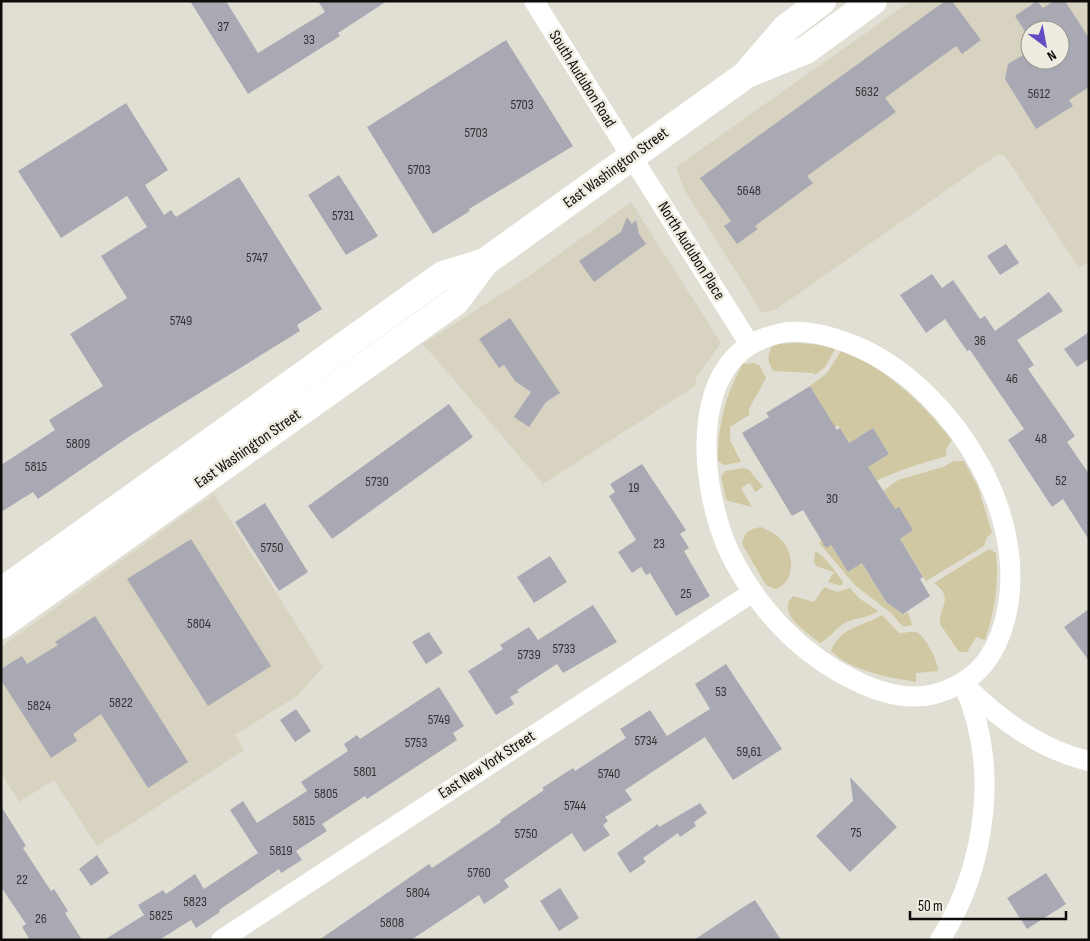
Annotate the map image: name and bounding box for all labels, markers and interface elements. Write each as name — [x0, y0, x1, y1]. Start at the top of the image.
house number: 37 — [217, 18, 229, 35]
north arrow — [1020, 20, 1070, 70]
street label: South Audubon Road — [545, 27, 619, 131]
house number: 33 — [303, 31, 315, 48]
text: N — [1044, 46, 1059, 65]
house number: 5632 — [855, 83, 879, 100]
house number: 5612 — [1028, 85, 1051, 102]
house number: 5703 — [510, 96, 534, 113]
street label: East Washington Street — [560, 123, 672, 212]
house number: 5703 — [464, 124, 488, 141]
house number: 5703 — [407, 161, 431, 178]
house number: 5648 — [737, 182, 761, 199]
street label: North Audubon Place — [653, 198, 729, 304]
house number: 5731 — [332, 207, 354, 224]
house number: 5747 — [246, 249, 268, 266]
house number: 5749 — [170, 312, 192, 329]
house number: 36 — [974, 332, 986, 349]
house number: 46 — [1006, 370, 1018, 387]
street label: East Washington Street — [191, 405, 305, 493]
house number: 48 — [1035, 430, 1047, 447]
house number: 5809 — [66, 435, 90, 452]
house number: 5815 — [25, 458, 48, 475]
house number: 52 — [1055, 472, 1067, 489]
house number: 5730 — [365, 473, 389, 490]
house number: 19 — [628, 479, 640, 496]
house number: 30 — [826, 490, 838, 507]
house number: 23 — [653, 535, 665, 552]
house number: 5750 — [260, 539, 284, 556]
house number: 25 — [680, 585, 692, 602]
house number: 5804 — [187, 615, 211, 632]
house number: 5733 — [553, 640, 576, 657]
house number: 5739 — [517, 646, 541, 663]
house number: 53 — [715, 683, 727, 700]
house number: 5822 — [109, 694, 133, 711]
house number: 5824 — [27, 697, 51, 714]
house number: 5749 — [428, 711, 450, 728]
street label: East New York Street — [435, 727, 539, 803]
house number: 5734 — [635, 732, 658, 749]
house number: 5753 — [405, 734, 427, 751]
house number: 59,61 — [736, 743, 762, 760]
house number: 5801 — [354, 763, 377, 780]
house number: 5740 — [598, 765, 620, 782]
house number: 5805 — [314, 785, 338, 802]
house number: 5744 — [564, 797, 586, 814]
house number: 5815 — [293, 812, 316, 829]
house number: 75 — [850, 824, 862, 841]
house number: 5750 — [514, 825, 538, 842]
house number: 5819 — [270, 842, 292, 859]
house number: 5760 — [467, 864, 491, 881]
house number: 22 — [16, 871, 28, 888]
house number: 5804 — [406, 884, 430, 901]
scale bar — [910, 888, 1066, 920]
house number: 5823 — [183, 893, 207, 910]
text: 50 m — [918, 897, 943, 916]
house number: 5825 — [149, 907, 173, 924]
house number: 26 — [35, 910, 47, 927]
house number: 5808 — [380, 914, 404, 931]

